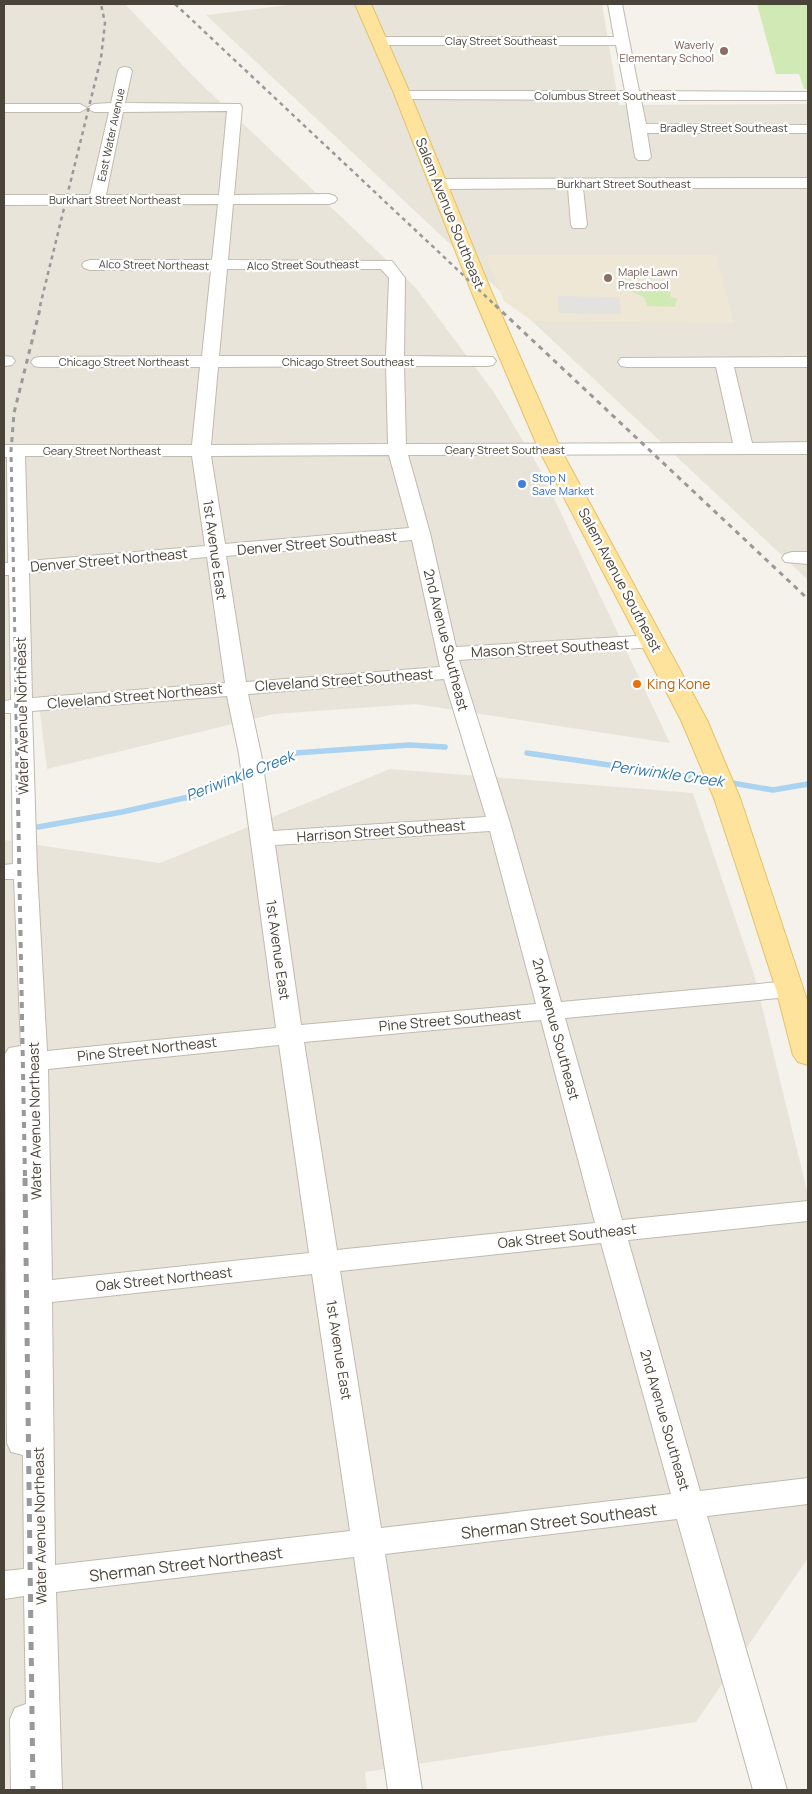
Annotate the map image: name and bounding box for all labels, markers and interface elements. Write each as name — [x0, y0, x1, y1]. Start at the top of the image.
street label: Clay Street Southeast — [445, 33, 557, 48]
place label: Waverly Elementary School — [619, 37, 714, 65]
marker: Waverly Elementary School — [718, 45, 730, 57]
street label: East Water Avenue — [93, 86, 128, 183]
street label: Columbus Street Southeast — [534, 88, 676, 103]
street label: Bradley Street Southeast — [660, 120, 788, 135]
street label: Salem Avenue Southeast — [412, 135, 490, 291]
street label: Burkhart Street Southeast — [557, 176, 691, 191]
street label: Burkhart Street Northeast — [49, 192, 181, 207]
street label: Alco Street Northeast — [99, 256, 209, 273]
street label: Alco Street Southeast — [247, 256, 359, 273]
place label: Maple Lawn Preschool — [618, 264, 678, 292]
marker: Maple Lawn Preschool — [602, 272, 614, 284]
street label: Chicago Street Northeast — [59, 354, 189, 369]
street label: Chicago Street Southeast — [282, 354, 414, 369]
street label: Geary Street Southeast — [445, 442, 565, 457]
street label: Geary Street Northeast — [43, 443, 161, 458]
place label: Stop N Save Market — [532, 470, 594, 498]
marker: Stop N Save Market — [516, 478, 528, 490]
street label: 1st Avenue East — [199, 499, 232, 601]
street label: Salem Avenue Southeast — [574, 504, 667, 656]
street label: Denver Street Southeast — [236, 526, 398, 559]
street label: Denver Street Northeast — [29, 543, 189, 576]
street label: 2nd Avenue Southeast — [420, 567, 473, 713]
street label: Mason Street Southeast — [471, 634, 630, 661]
street label: Water Avenue Northeast — [11, 636, 32, 795]
street label: Cleveland Street Southeast — [254, 664, 434, 695]
place label: King Kone — [647, 674, 710, 693]
street label: Cleveland Street Northeast — [46, 678, 224, 713]
marker: King Kone — [631, 678, 643, 690]
water label: Periwinkle Creek — [183, 744, 299, 806]
water label: Periwinkle Creek — [609, 755, 728, 792]
street label: Harrison Street Southeast — [296, 815, 466, 846]
street label: 1st Avenue East — [262, 899, 295, 1001]
street label: 2nd Avenue Southeast — [528, 956, 585, 1102]
street label: Pine Street Southeast — [378, 1004, 522, 1035]
street label: Pine Street Northeast — [76, 1032, 218, 1065]
street label: Water Avenue Northeast — [24, 1041, 45, 1200]
street label: Oak Street Southeast — [497, 1219, 638, 1252]
street label: Oak Street Northeast — [95, 1262, 234, 1295]
street label: 1st Avenue East — [322, 1299, 357, 1402]
street label: 2nd Avenue Southeast — [636, 1347, 695, 1493]
street label: Water Avenue Northeast — [29, 1446, 50, 1605]
street label: Sherman Street Southeast — [460, 1498, 658, 1544]
street label: Sherman Street Northeast — [88, 1541, 284, 1587]

